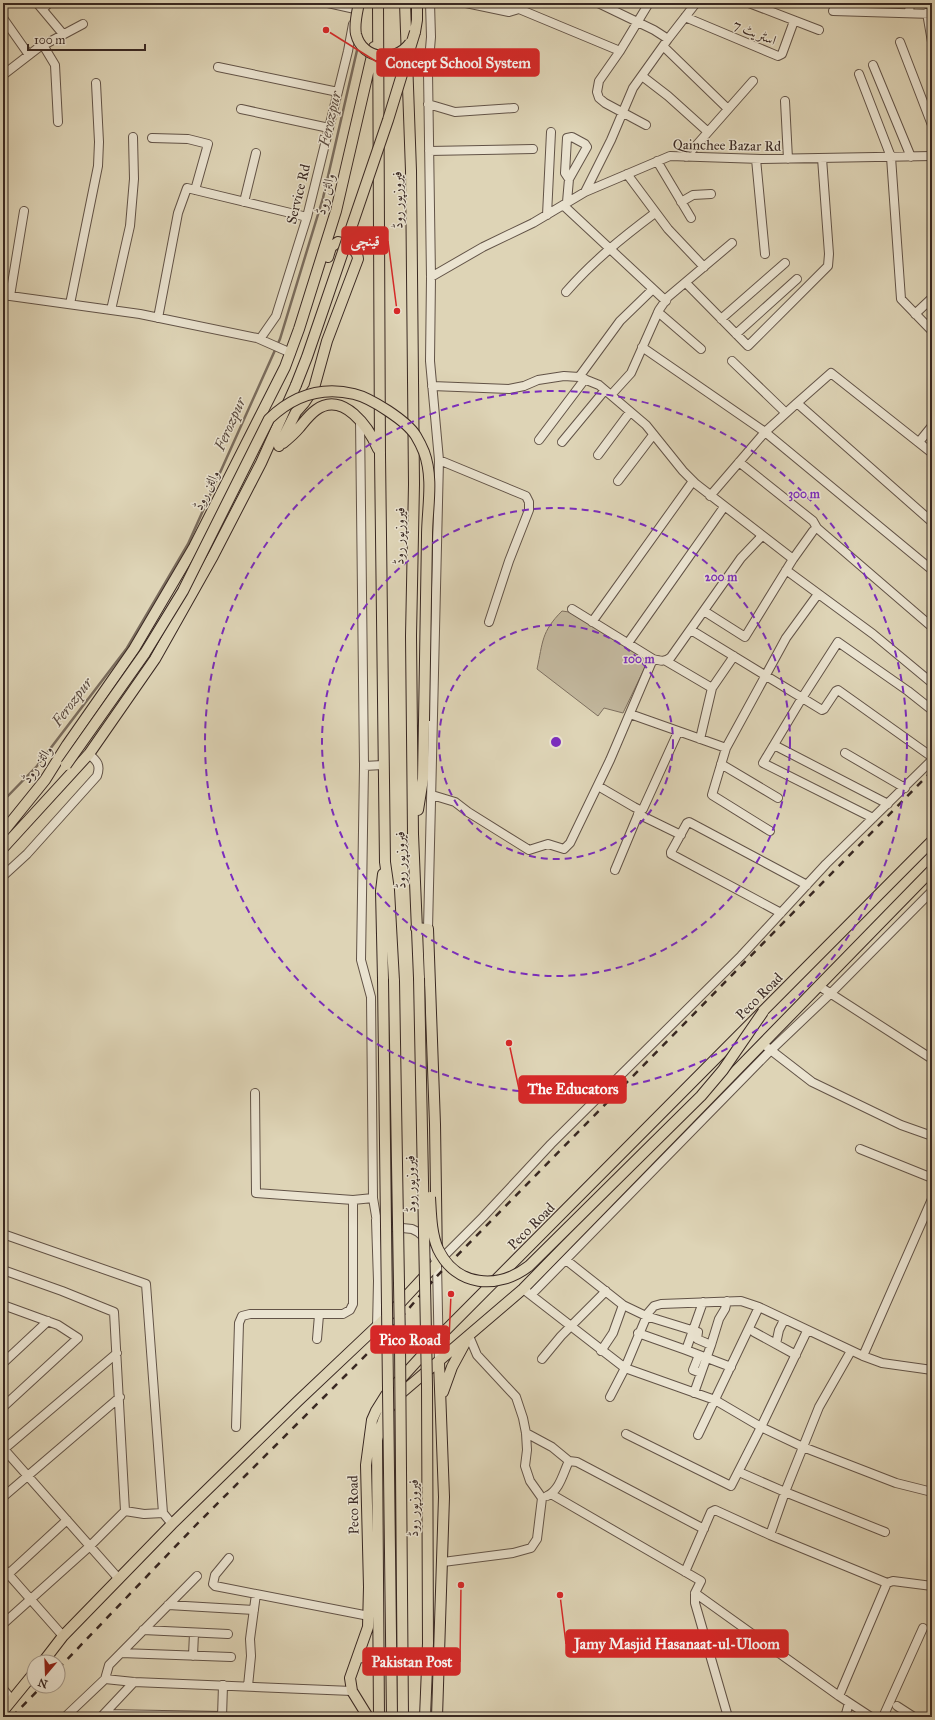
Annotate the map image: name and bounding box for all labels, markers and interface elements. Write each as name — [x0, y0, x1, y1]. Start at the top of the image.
street label: اسٹریٹ 7 — [731, 16, 779, 49]
scale bar — [28, 26, 145, 52]
text: 100 m — [34, 33, 65, 47]
callout: Concept School System — [377, 49, 539, 76]
text: Concept School System — [385, 54, 531, 73]
water label: Ferozpur — [315, 89, 346, 150]
street label: Qainchee Bazar Rd — [673, 136, 781, 155]
street label: Service Rd — [283, 162, 314, 226]
street label: فیروزپور روڈ — [388, 171, 409, 229]
street label: والٹن روڈ — [312, 172, 339, 217]
callout: قینچی — [342, 227, 388, 254]
text: قینچی — [350, 232, 380, 251]
water label: Ferozpur — [210, 394, 251, 455]
street label: والٹن روڈ — [190, 468, 223, 513]
text: 300 m — [788, 487, 821, 502]
street label: فیروزپور روڈ — [390, 507, 411, 565]
text: 200 m — [705, 570, 738, 584]
text: 100 m — [623, 652, 656, 666]
water label: Ferozpur — [47, 674, 97, 731]
centre of rings — [549, 735, 563, 749]
street label: والٹن روڈ — [18, 742, 56, 786]
street label: فیروزپور روڈ — [391, 831, 412, 889]
street label: Peco Road — [732, 969, 786, 1023]
callout: The Educators — [519, 1076, 626, 1103]
text: The Educators — [526, 1080, 619, 1098]
street label: فیروزپور روڈ — [401, 1155, 422, 1213]
street label: Peco Road — [504, 1199, 558, 1253]
callout: Pico Road — [371, 1326, 449, 1353]
text: Pico Road — [379, 1331, 441, 1349]
street label: Peco Road — [344, 1475, 363, 1535]
street label: فیروزپور روڈ — [405, 1479, 424, 1537]
callout: Jamy Masjid Hasanaat-ul-Uloom — [566, 1630, 788, 1657]
text: Jamy Masjid Hasanaat-ul-Uloom — [572, 1635, 780, 1654]
callout: Pakistan Post — [363, 1648, 460, 1675]
text: Pakistan Post — [372, 1653, 453, 1671]
north arrow — [26, 1654, 66, 1694]
text: N — [36, 1675, 49, 1691]

